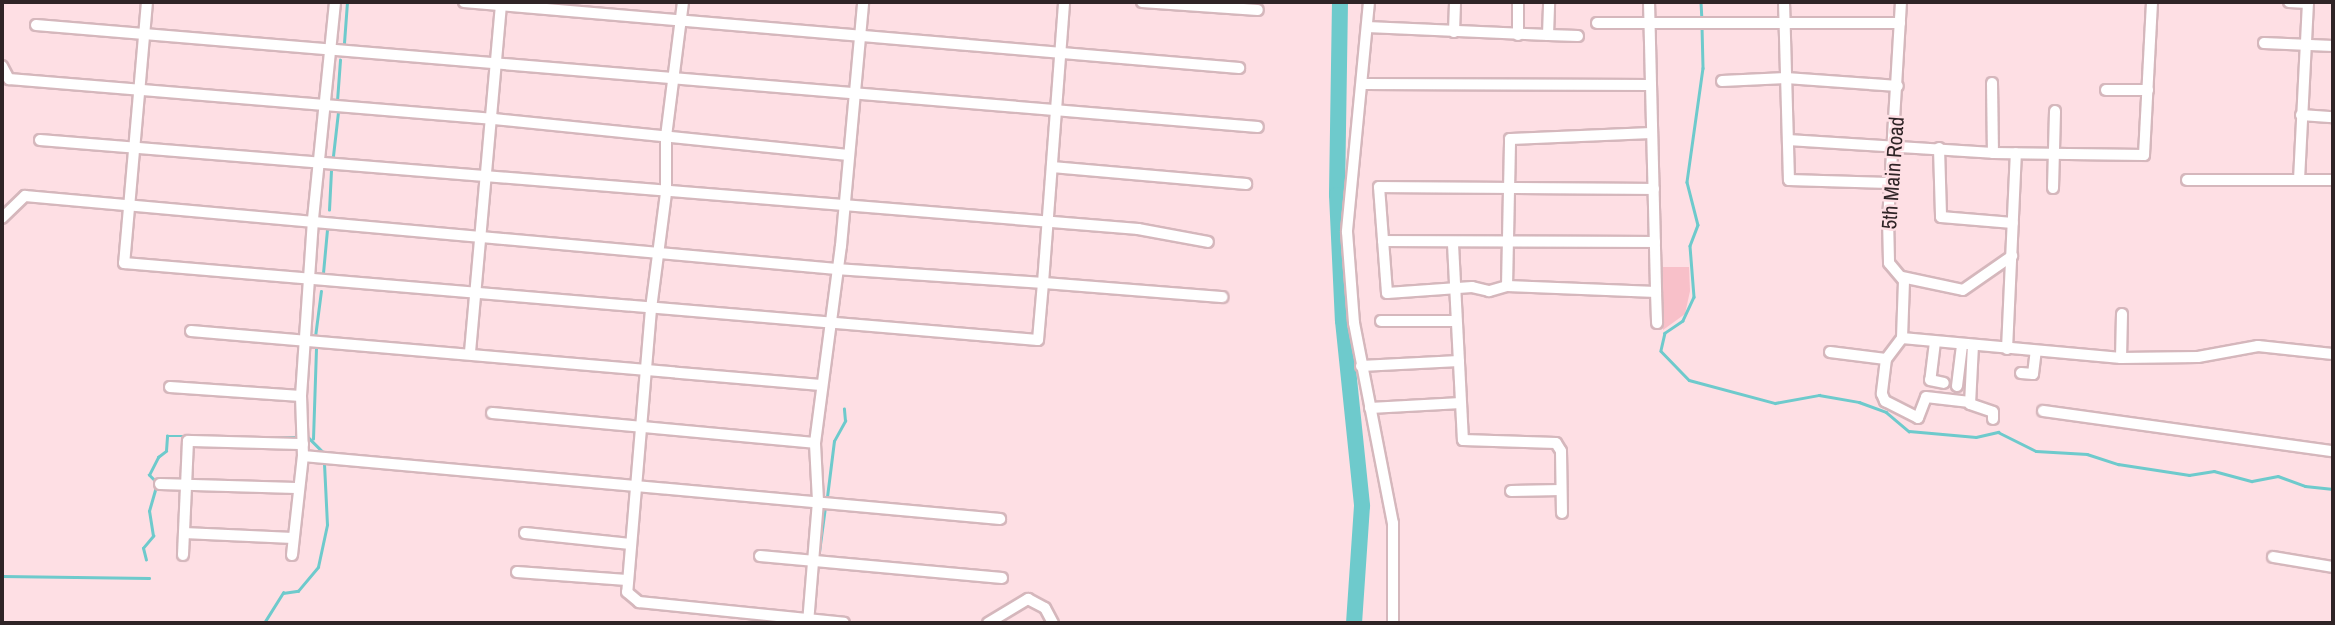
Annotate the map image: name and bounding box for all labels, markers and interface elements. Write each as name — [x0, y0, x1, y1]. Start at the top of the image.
street label: 5th Main Road — [1876, 116, 1910, 230]

